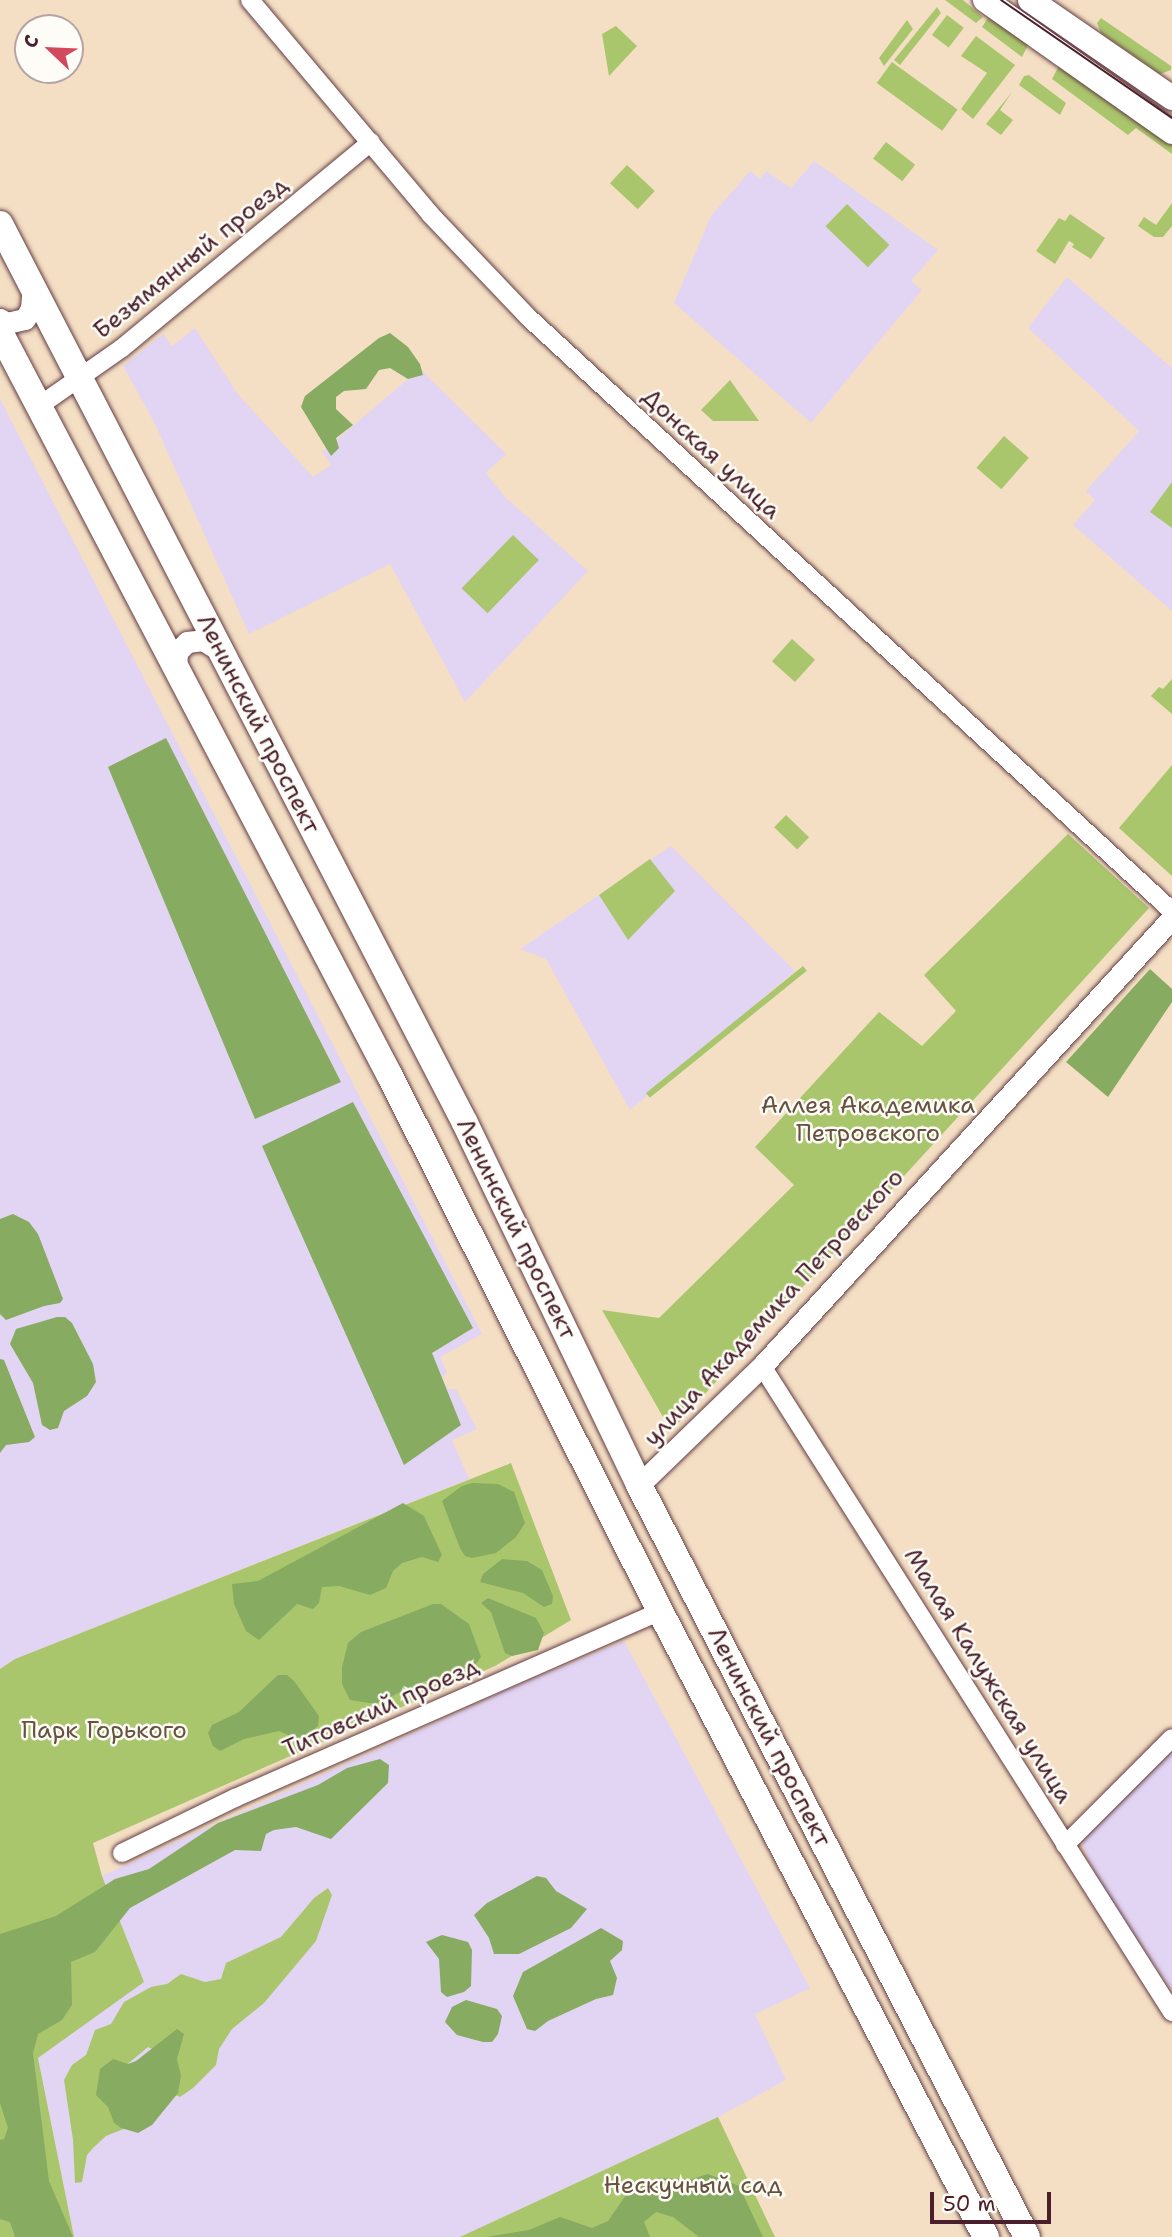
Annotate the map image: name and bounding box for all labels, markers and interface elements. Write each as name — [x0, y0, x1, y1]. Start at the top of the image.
north arrow — [14, 14, 84, 84]
text: С — [17, 31, 45, 52]
street label: Безымянный проезд — [88, 171, 294, 345]
street label: Донская улица — [636, 382, 786, 526]
street label: Ленинский проспект — [190, 610, 326, 838]
park label: Аллея Академика Петровского — [761, 1092, 975, 1148]
street label: Ленинский проспект — [450, 1114, 582, 1344]
street label: улица Академика Петровского — [638, 1164, 910, 1452]
street label: Малая Калужская улица — [898, 1543, 1078, 1809]
street label: Ленинский проспект — [701, 1623, 837, 1851]
street label: Титовский проезд — [278, 1652, 484, 1764]
park label: Парк Горького — [21, 1717, 187, 1745]
park label: Нескучный сад — [604, 2172, 782, 2200]
scale bar — [934, 2178, 1055, 2222]
text: 50 m — [943, 2190, 996, 2218]

